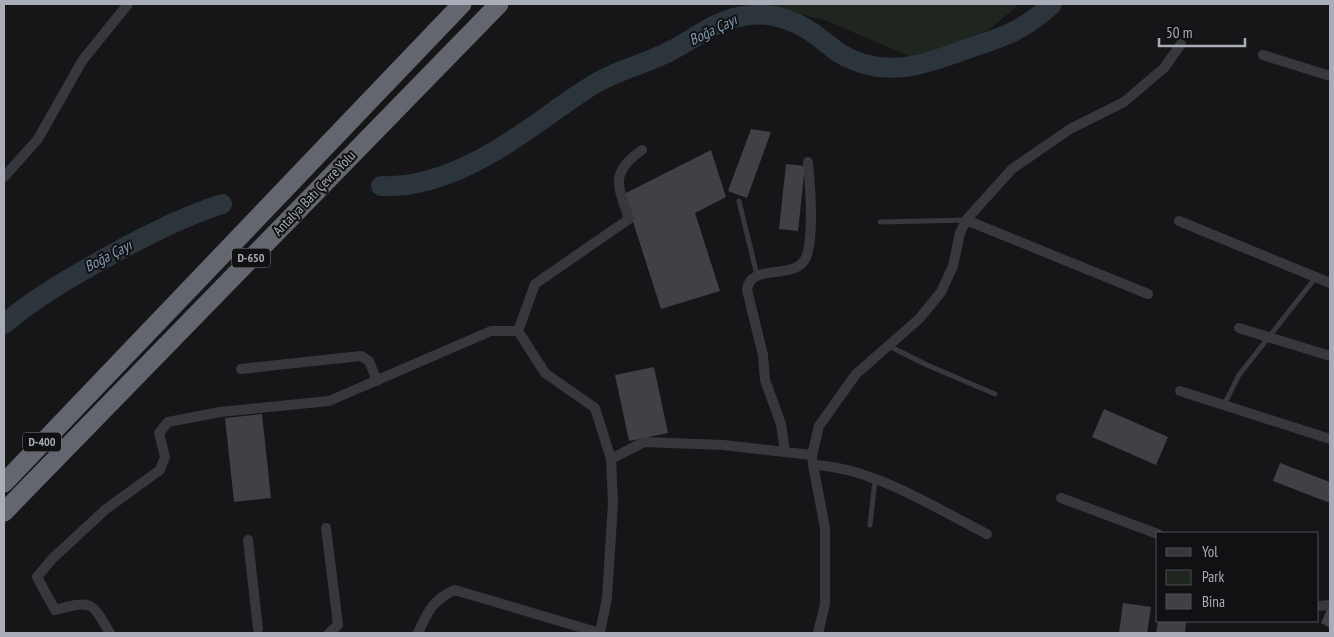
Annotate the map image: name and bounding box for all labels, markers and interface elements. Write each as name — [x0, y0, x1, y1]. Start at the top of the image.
water label: Boğa Çayı — [686, 9, 741, 49]
scale bar — [1159, 15, 1245, 47]
text: 50 m — [1166, 23, 1192, 42]
street label: Antalya Batı Çevre Yolu — [269, 147, 359, 239]
water label: Boğa Çayı — [81, 234, 136, 276]
road number: D-650 — [232, 248, 270, 268]
road number: D-400 — [23, 432, 61, 452]
legend — [1156, 532, 1319, 622]
text: Yol — [1202, 542, 1218, 561]
text: Park — [1202, 567, 1224, 586]
text: Bina — [1202, 592, 1225, 611]

